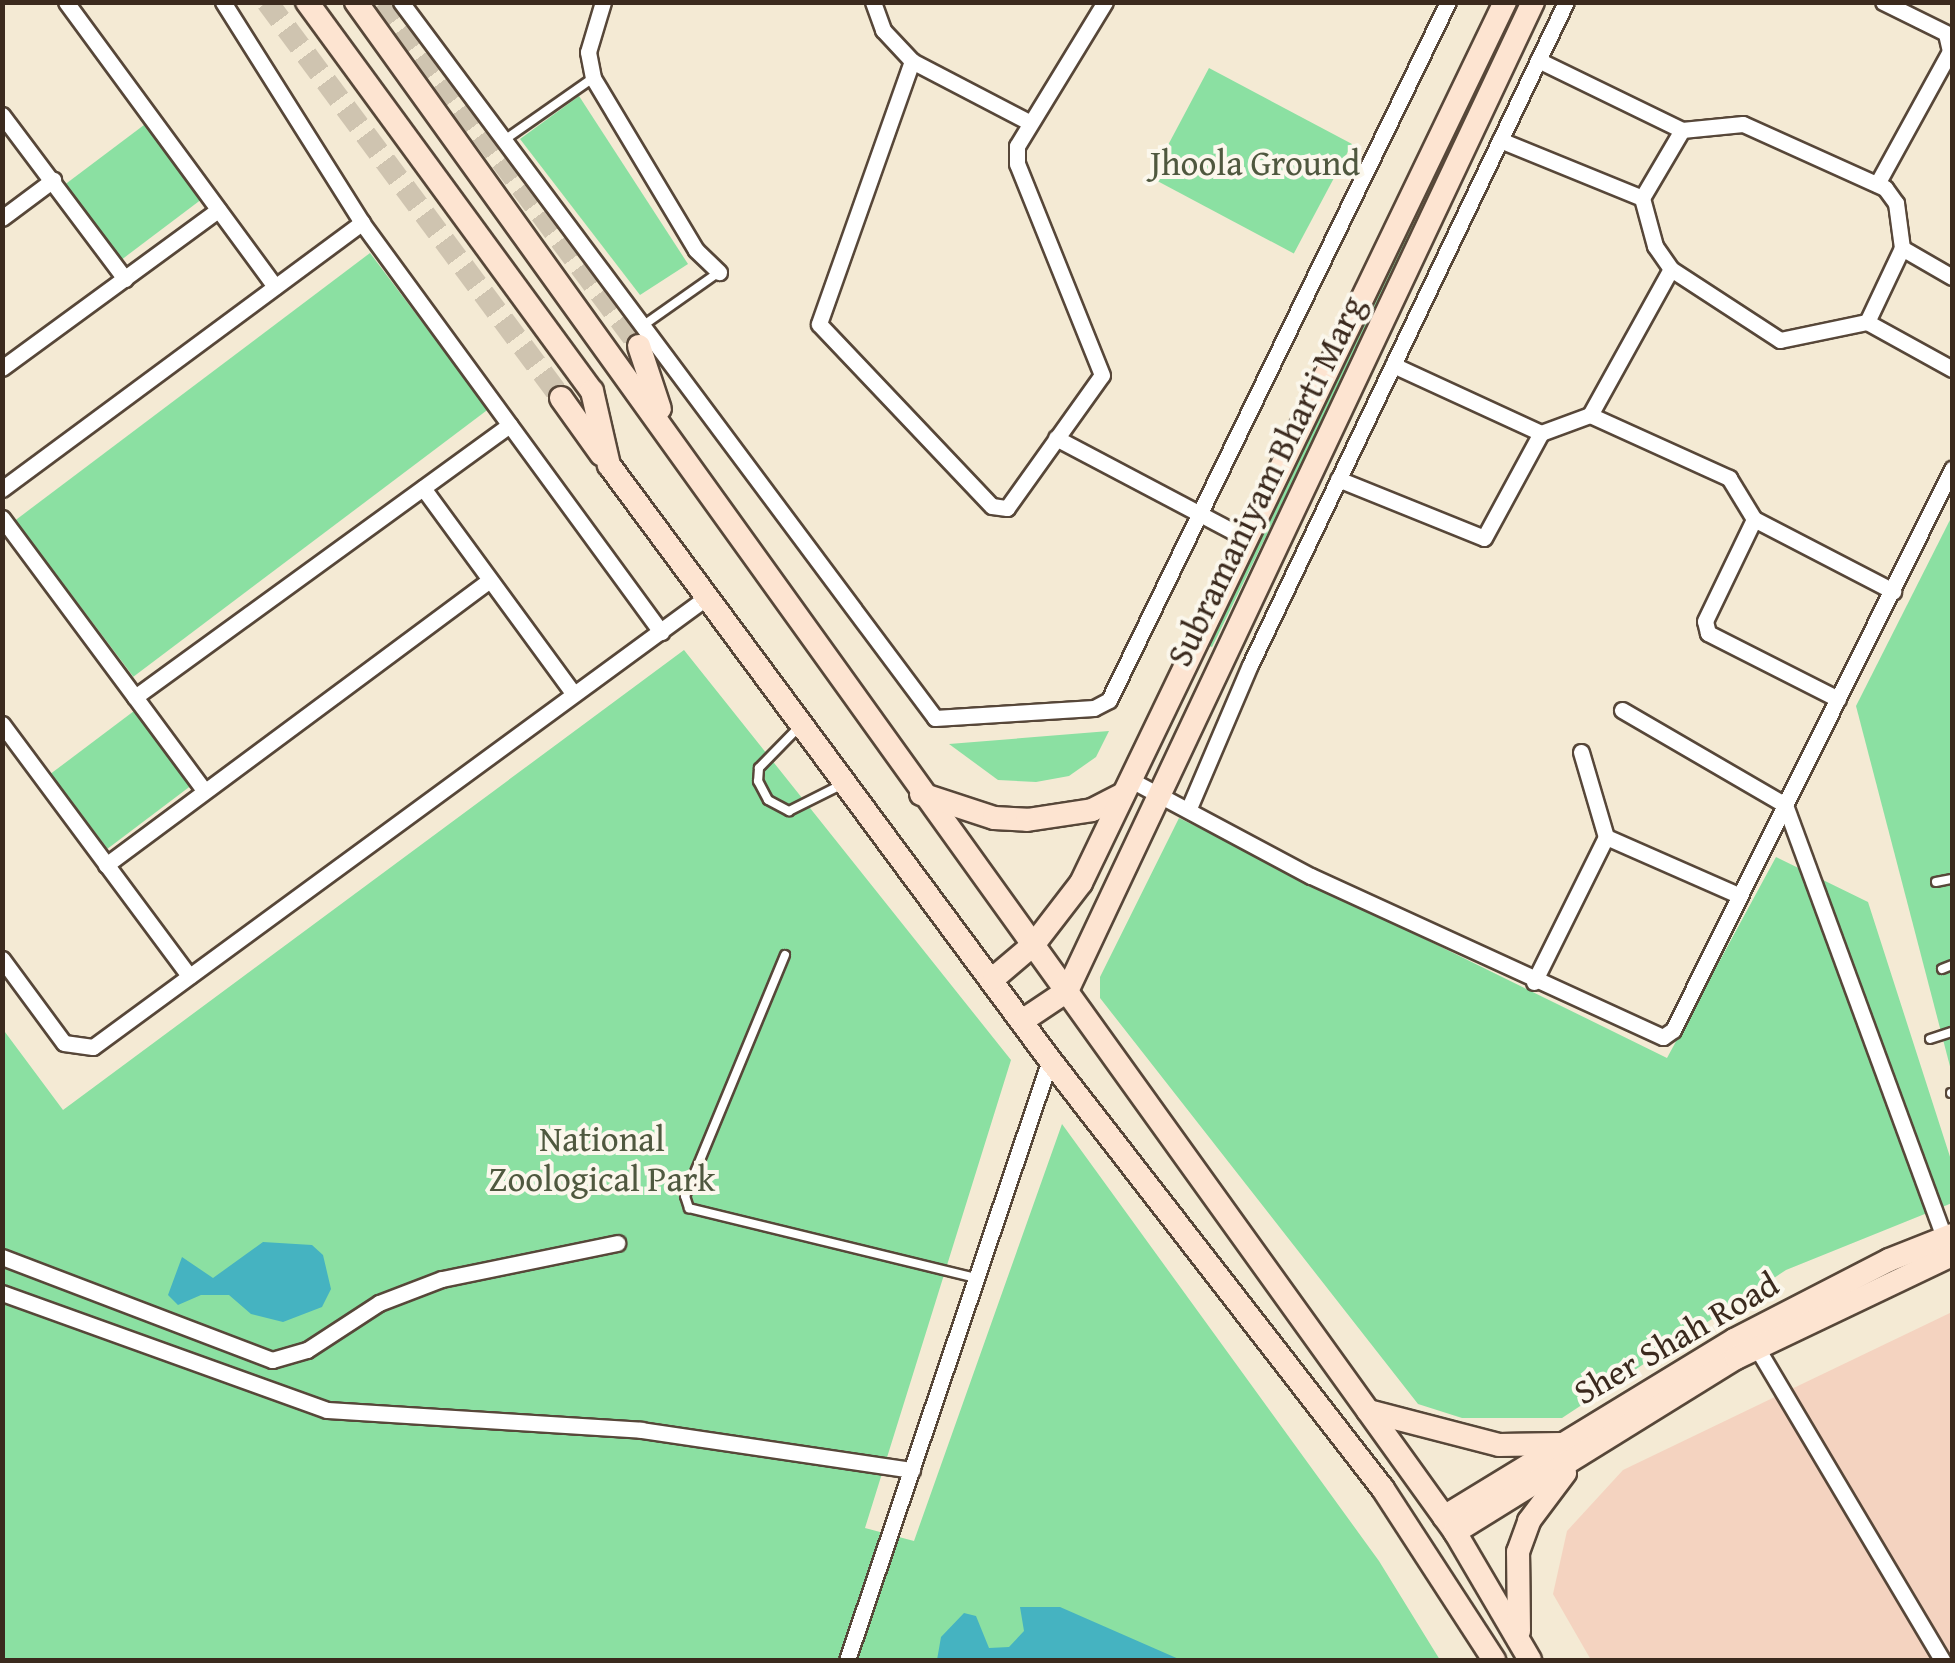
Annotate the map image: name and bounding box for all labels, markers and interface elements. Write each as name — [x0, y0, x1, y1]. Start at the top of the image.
park label: Jhoola Ground — [1150, 142, 1360, 184]
street label: Subramaniyam Bharti Marg — [1158, 289, 1374, 673]
park label: National Zoological Park — [489, 1118, 715, 1200]
street label: Sher Shah Road — [1566, 1263, 1786, 1413]

